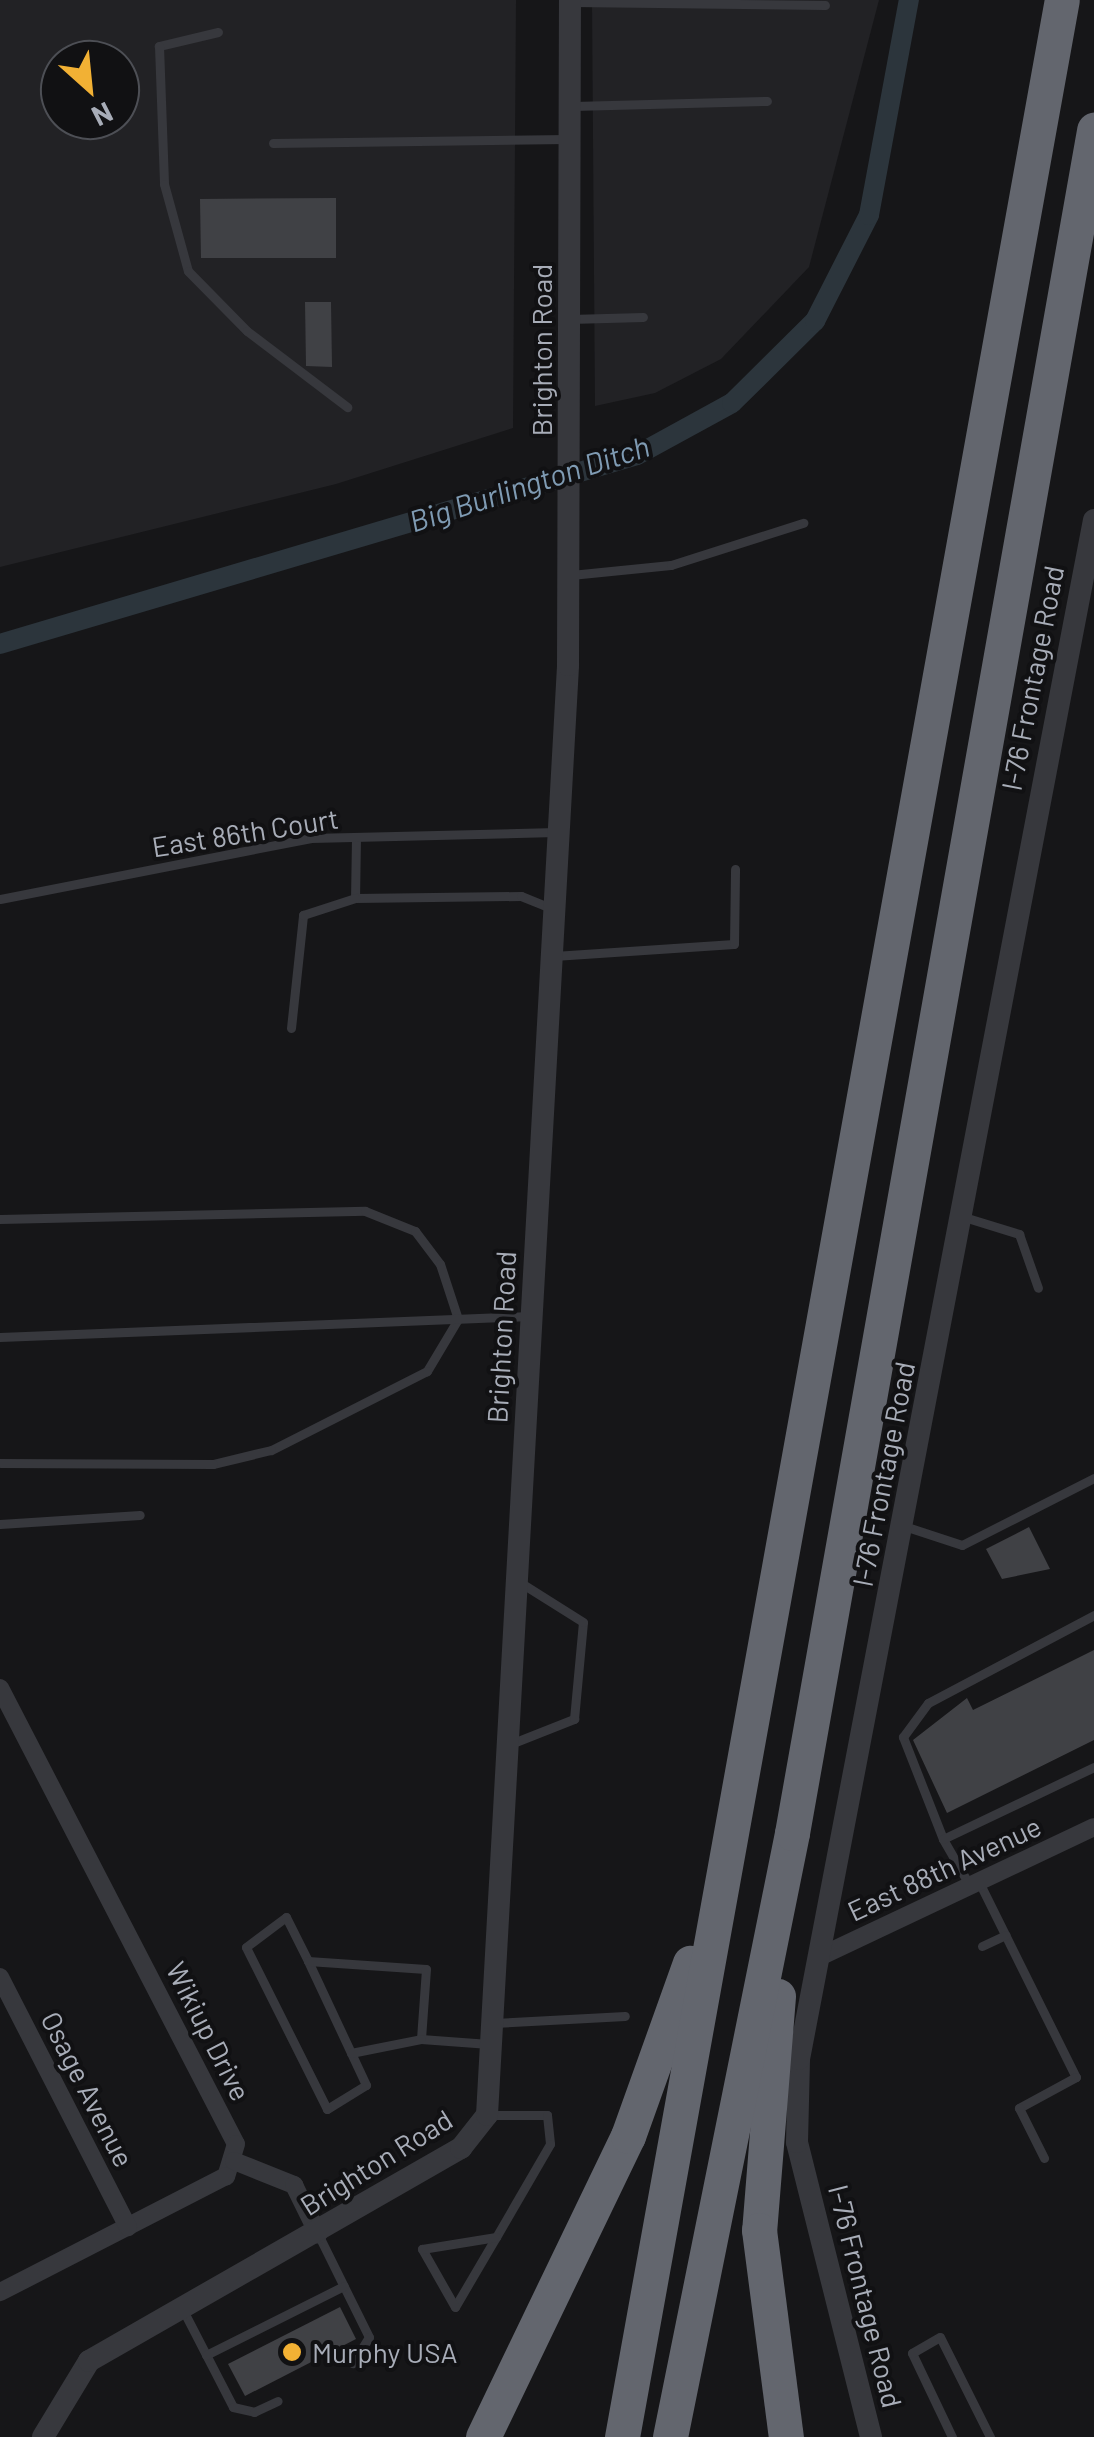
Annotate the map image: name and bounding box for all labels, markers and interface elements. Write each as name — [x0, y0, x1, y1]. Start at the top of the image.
north arrow — [40, 40, 140, 140]
text: N — [87, 96, 119, 134]
street label: Brighton Road — [524, 264, 558, 436]
water label: Big Burlington Ditch — [404, 427, 654, 539]
street label: I-76 Frontage Road — [994, 563, 1070, 793]
street label: East 86th Court — [149, 801, 341, 863]
street label: Brighton Road — [480, 1250, 522, 1424]
street label: I-76 Frontage Road — [845, 1359, 921, 1589]
street label: East 88th Avenue — [842, 1808, 1046, 1928]
street label: Wikiup Drive — [160, 1956, 258, 2106]
street label: Osage Avenue — [35, 2006, 141, 2172]
street label: Brighton Road — [294, 2102, 458, 2222]
street label: I-76 Frontage Road — [822, 2181, 910, 2411]
place label: Murphy USA — [312, 2335, 457, 2369]
marker: Murphy USA — [281, 2341, 303, 2363]

